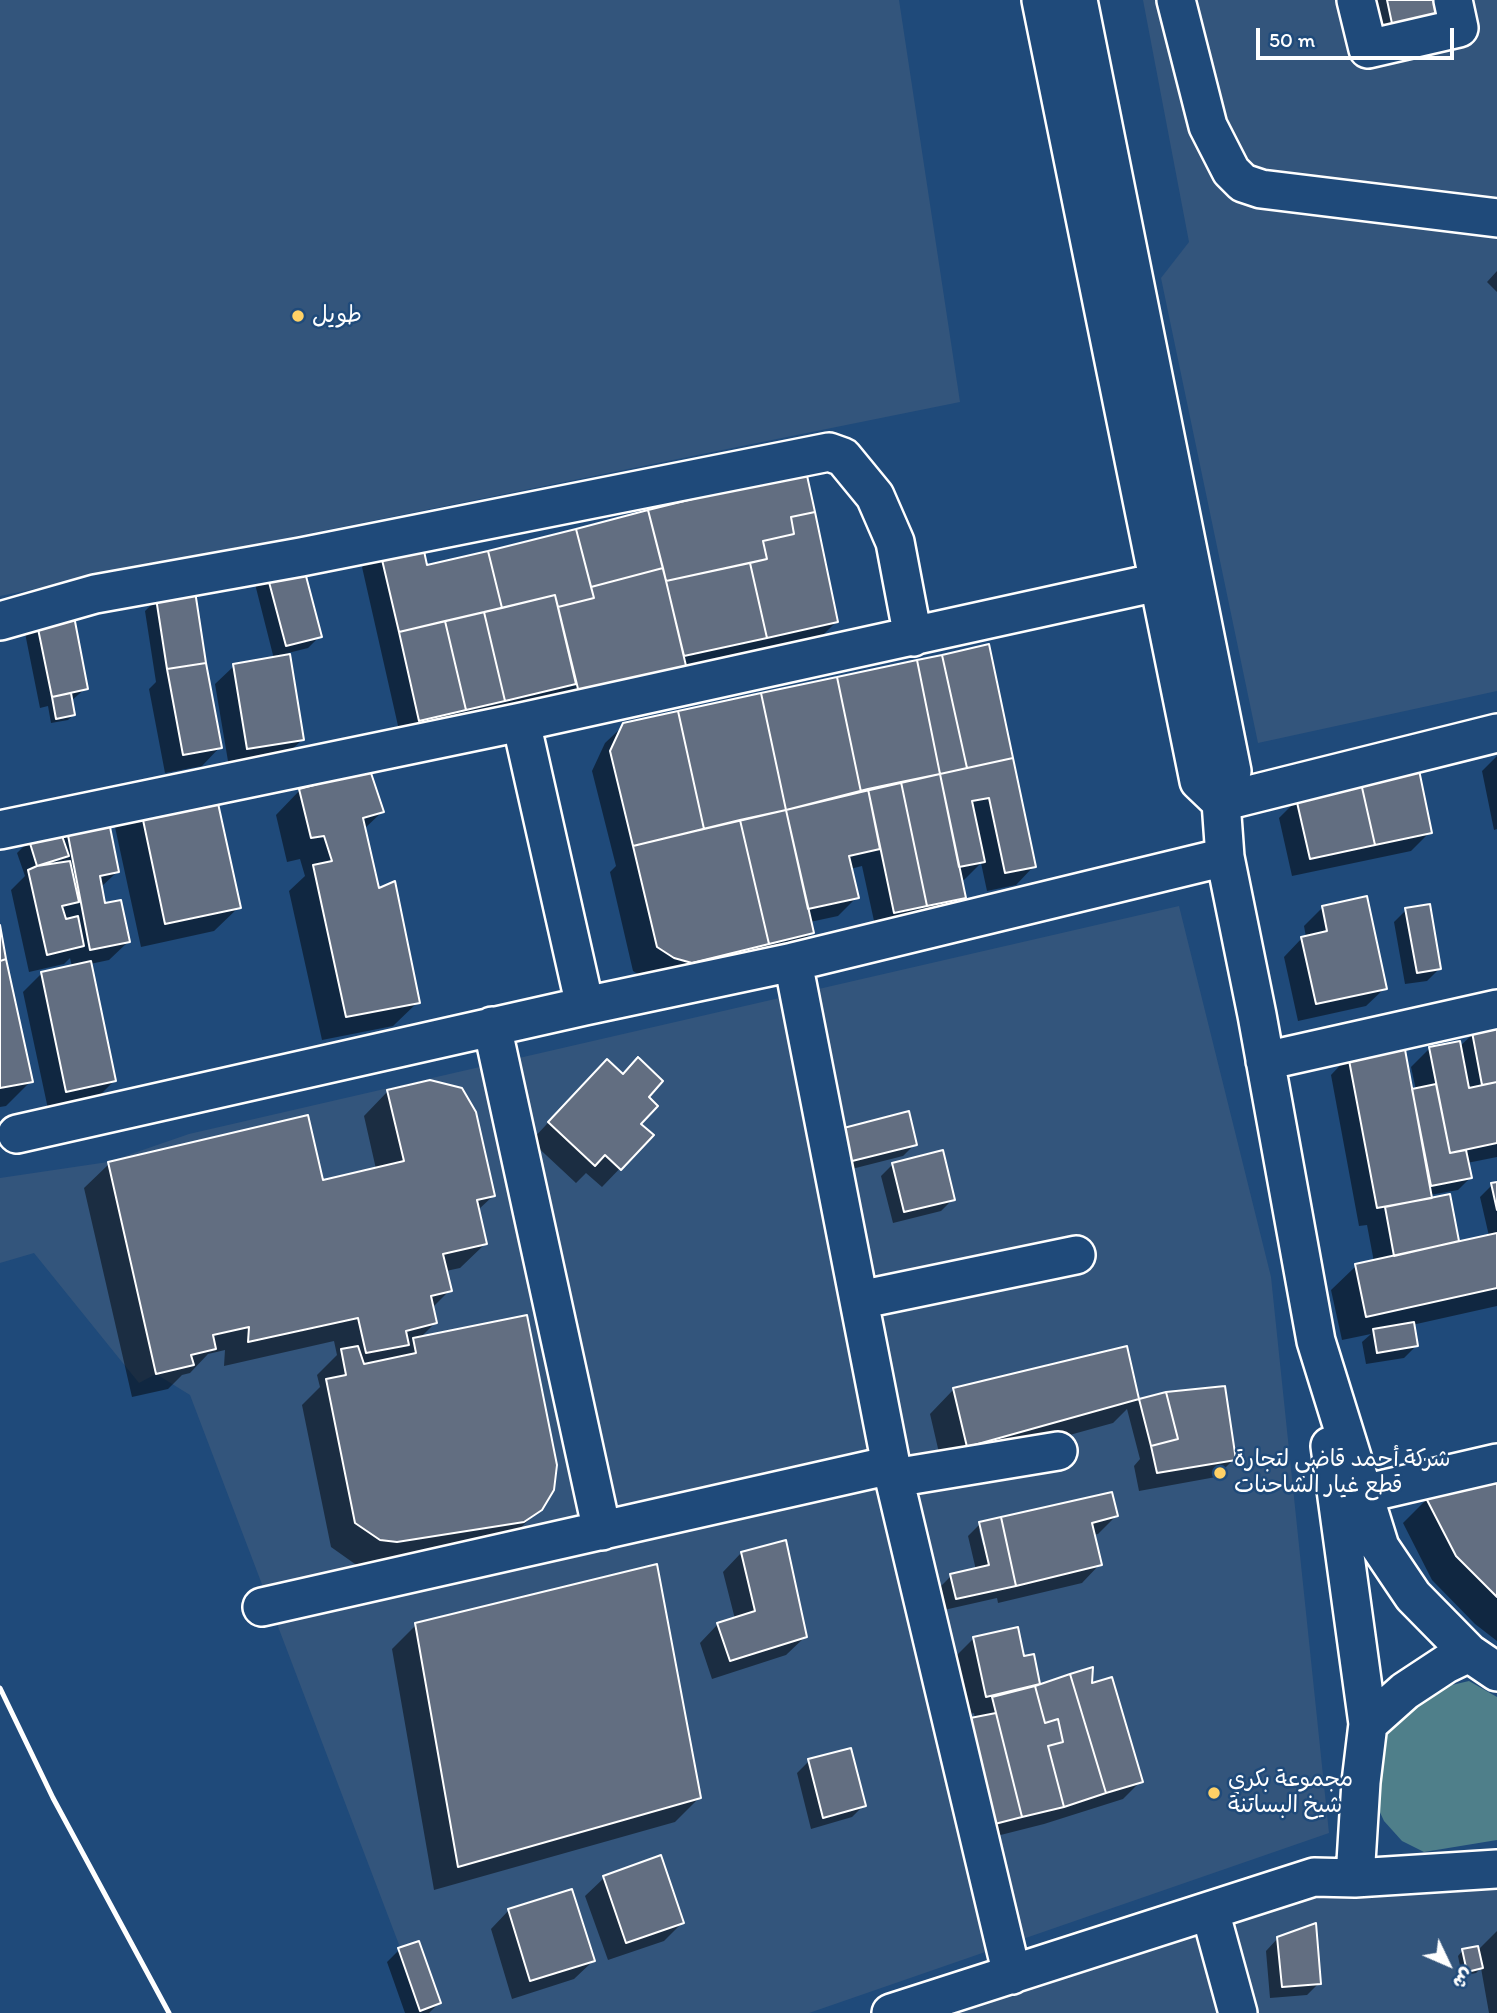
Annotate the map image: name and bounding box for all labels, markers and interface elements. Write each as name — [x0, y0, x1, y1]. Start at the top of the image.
scale bar — [1259, 14, 1457, 58]
text: 50 m — [1269, 27, 1315, 52]
place label: طويل — [312, 302, 362, 330]
marker: طويل — [290, 308, 306, 324]
place label: شركة أحمد قاضي لتجارة قطع غيار الشاحنات — [1234, 1446, 1451, 1500]
marker: شركة أحمد قاضي لتجارة قطع غيار الشاحنات — [1212, 1465, 1228, 1481]
place label: مجموعة بكري شيخ البساتنة — [1228, 1766, 1353, 1820]
marker: مجموعة بكري شيخ البساتنة — [1206, 1785, 1222, 1801]
north arrow — [1413, 1929, 1483, 1999]
text: ش — [1448, 1963, 1479, 1994]

